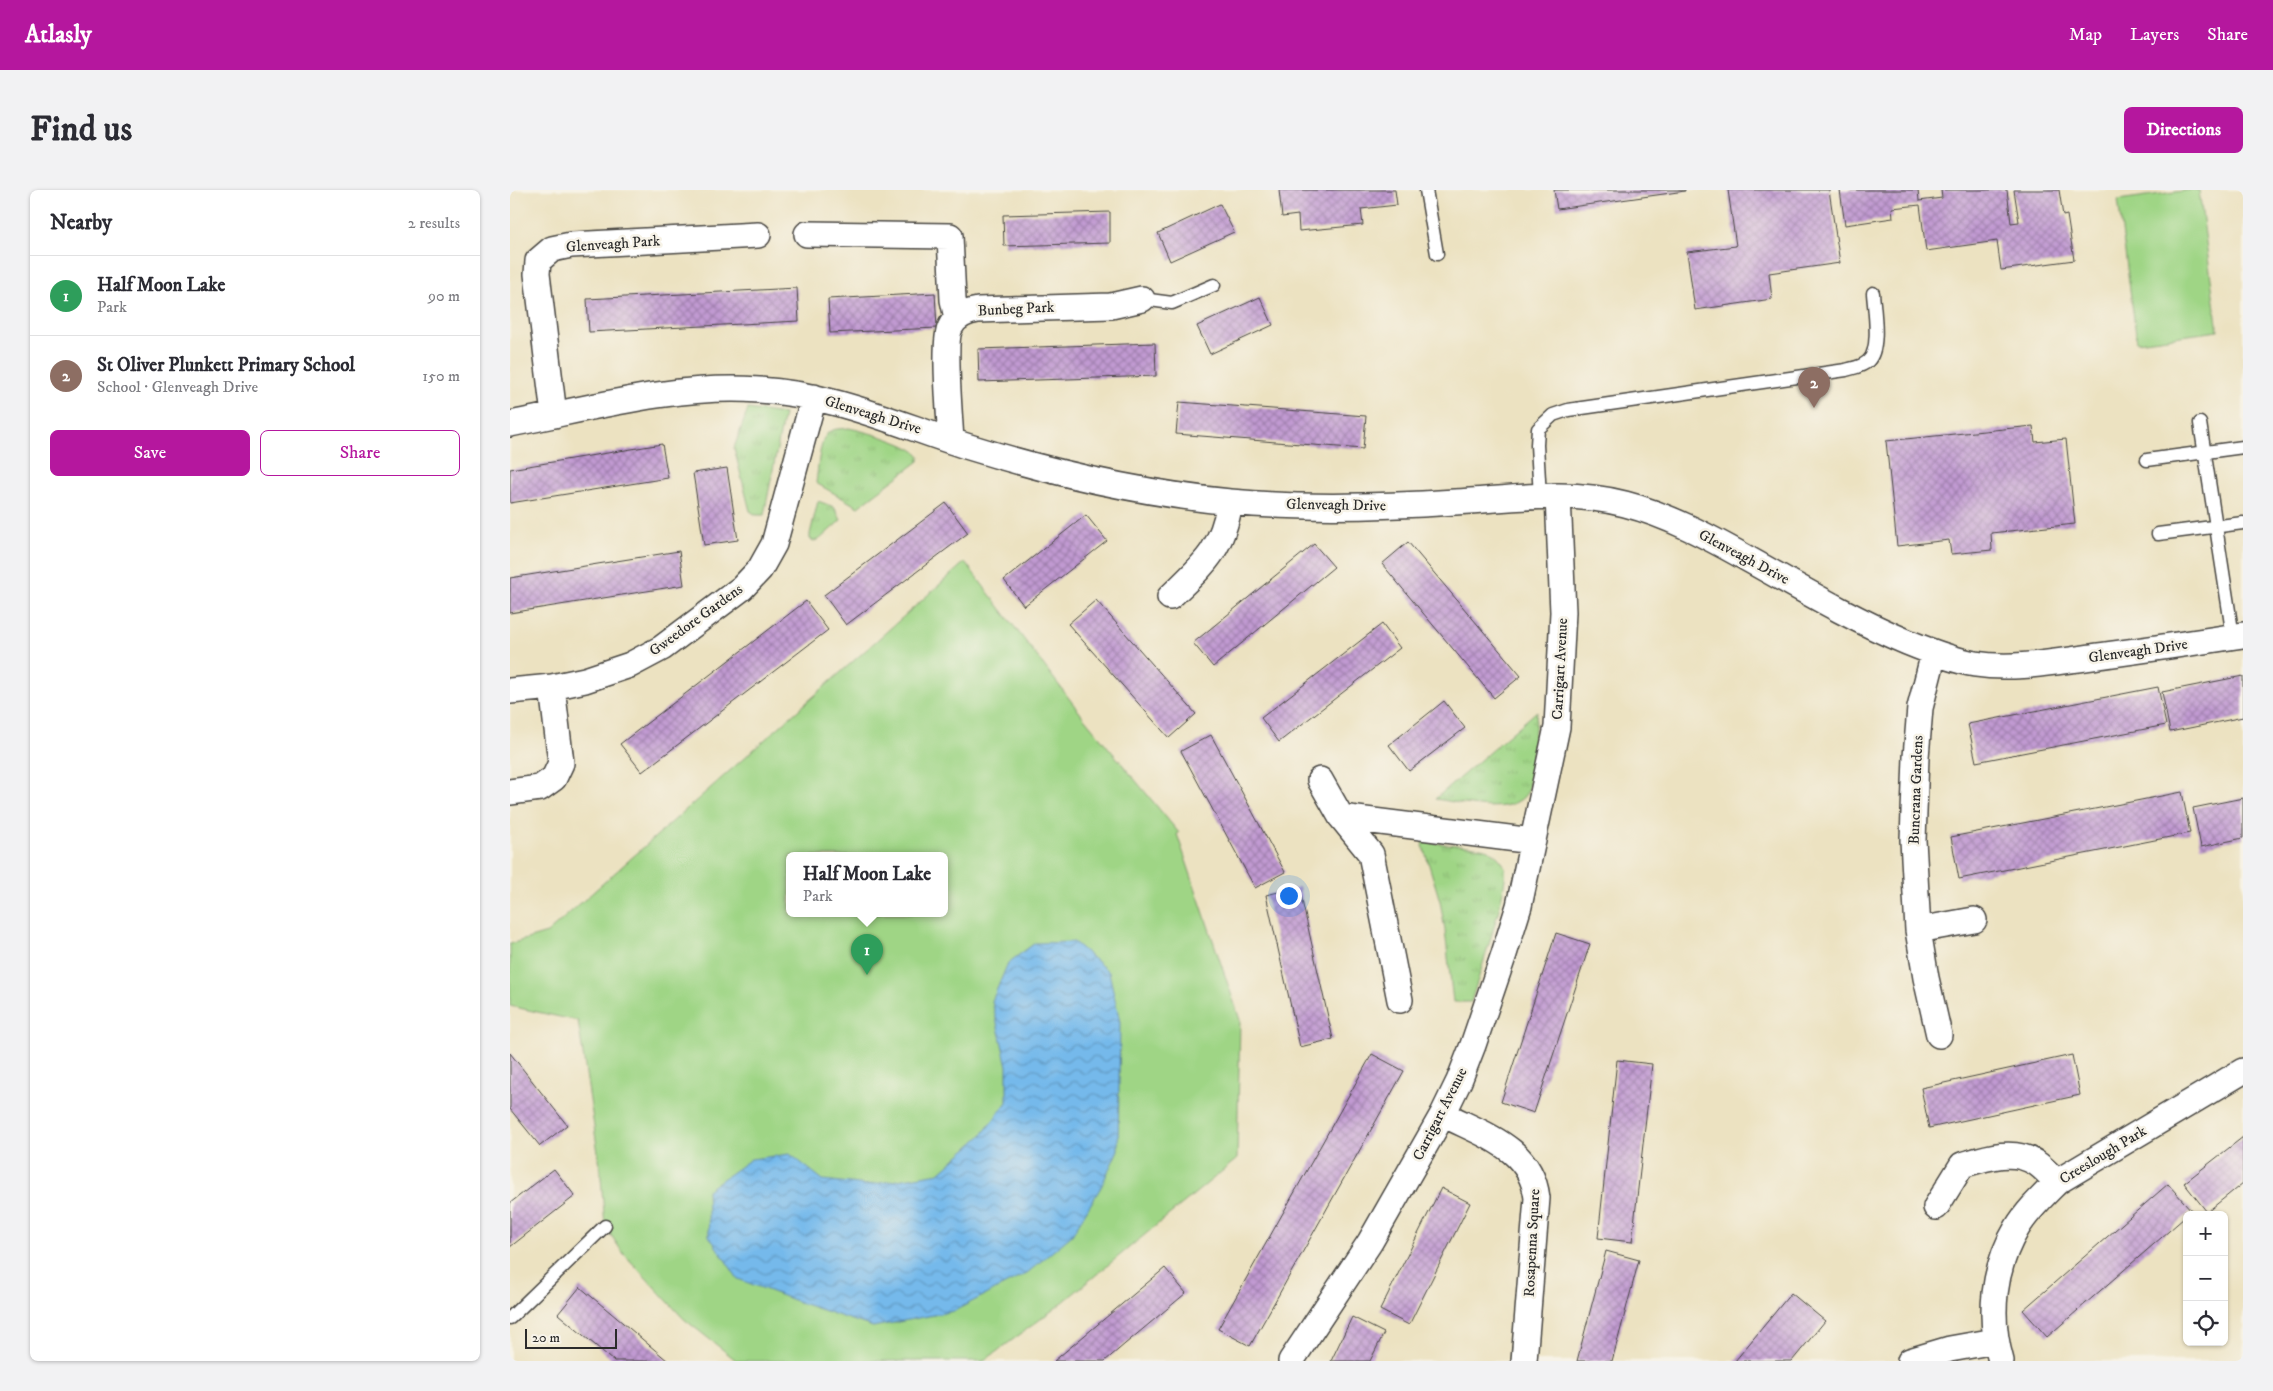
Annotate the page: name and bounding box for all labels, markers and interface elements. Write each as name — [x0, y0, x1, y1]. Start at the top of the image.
text: Atlasly — [25, 20, 92, 50]
text: Map — [2069, 24, 2102, 46]
text: Layers — [2130, 24, 2179, 46]
text: Share — [2207, 24, 2248, 46]
button: Directions — [2124, 107, 2243, 153]
text: Find us — [30, 108, 132, 152]
text: Nearby — [50, 210, 112, 236]
text: 2 results — [408, 213, 460, 233]
street label: Glenveagh Park — [565, 231, 661, 257]
text: Half Moon Lake — [97, 274, 225, 297]
text: 1 — [63, 286, 69, 306]
text: 90 m — [428, 286, 460, 306]
text: Park — [97, 297, 127, 317]
street label: Bunbeg Park — [977, 297, 1055, 320]
text: St Oliver Plunkett Primary School — [97, 354, 355, 377]
text: 2 — [62, 366, 70, 386]
text: 150 m — [422, 366, 460, 386]
pin: 2 — [1798, 367, 1830, 408]
text: School · Glenveagh Drive — [97, 377, 258, 397]
street label: Glenveagh Drive — [822, 391, 924, 439]
button: Save — [50, 430, 250, 476]
button: Share — [260, 430, 460, 476]
street label: Glenveagh Drive — [1286, 495, 1386, 515]
street label: Glenveagh Drive — [1695, 525, 1793, 589]
street label: Gweedore Gardens — [645, 580, 747, 660]
street label: Carrigart Avenue — [1548, 618, 1572, 720]
street label: Glenveagh Drive — [2087, 635, 2189, 667]
street label: Buncrana Gardens — [1905, 735, 1927, 845]
popup — [786, 852, 948, 917]
text: Half Moon Lake — [803, 863, 931, 886]
your location — [1276, 883, 1302, 909]
text: Park — [803, 886, 833, 906]
pin: 1 — [851, 934, 883, 975]
street label: Carrigart Avenue — [1408, 1064, 1472, 1164]
street label: Creeslough Park — [2056, 1121, 2151, 1188]
street label: Rosapenna Square — [1520, 1188, 1544, 1298]
map controls — [2183, 1211, 2228, 1346]
button: + — [2183, 1211, 2228, 1256]
button: − — [2183, 1256, 2228, 1301]
button: locate — [2183, 1301, 2228, 1346]
scale bar — [525, 1326, 618, 1349]
text: 20 m — [532, 1329, 560, 1347]

